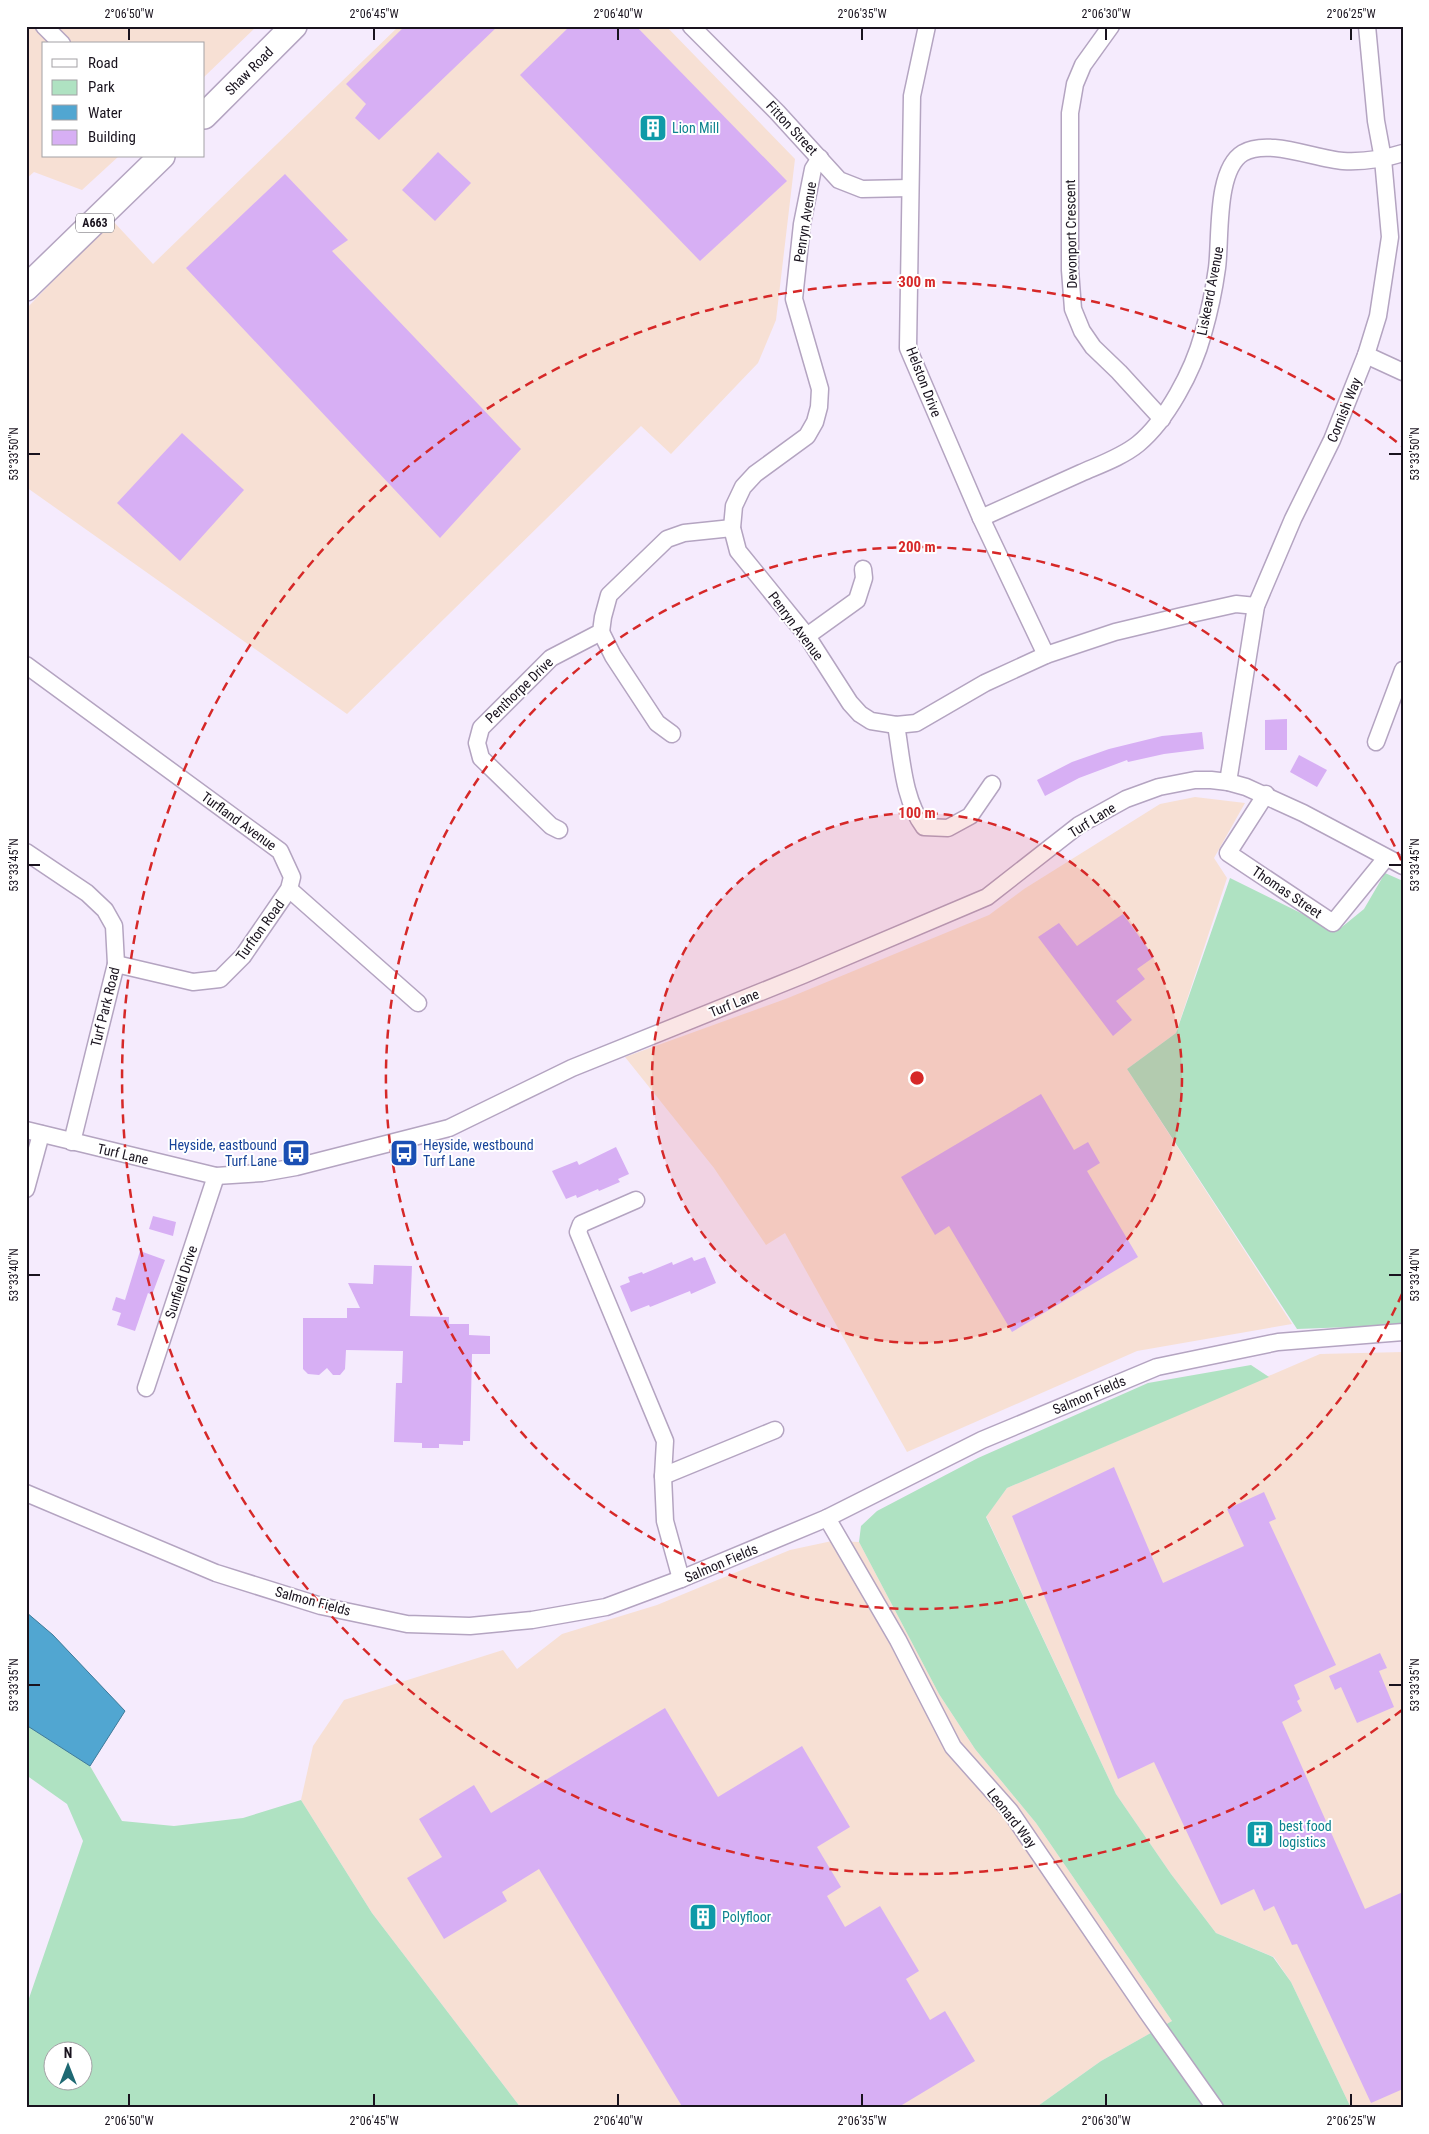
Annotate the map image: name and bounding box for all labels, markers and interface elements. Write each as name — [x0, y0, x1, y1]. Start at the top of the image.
text: 2°06'50"W — [104, 7, 154, 21]
text: 2°06'45"W — [349, 7, 399, 21]
text: 2°06'40"W — [593, 7, 643, 21]
text: 2°06'35"W — [837, 7, 887, 21]
text: 2°06'30"W — [1081, 7, 1131, 21]
text: 2°06'25"W — [1326, 7, 1376, 21]
legend — [42, 42, 205, 158]
street label: Shaw Road — [222, 44, 276, 98]
text: Road — [88, 54, 118, 72]
text: Park — [88, 78, 115, 96]
street label: Fitton Street — [763, 98, 821, 158]
text: Water — [88, 104, 123, 122]
building icon: Lion Mill — [638, 113, 668, 143]
place label: Lion Mill — [672, 120, 719, 136]
text: Building — [88, 128, 136, 146]
street label: Devonport Crescent — [1062, 179, 1080, 289]
street label: Penryn Avenue — [791, 180, 819, 264]
road number: A663 — [76, 214, 114, 232]
street label: Liskeard Avenue — [1194, 245, 1227, 337]
text: 300 m — [898, 273, 936, 291]
street label: Helston Drive — [903, 345, 945, 420]
street label: Cornish Way — [1324, 375, 1364, 445]
text: 53°33'50"N — [7, 427, 21, 481]
text: 53°33'50"N — [1408, 427, 1422, 481]
text: 200 m — [898, 538, 936, 556]
street label: Penryn Avenue — [765, 589, 827, 664]
street label: Penthorpe Drive — [482, 653, 556, 726]
street label: Turfland Avenue — [198, 788, 280, 854]
street label: Turf Lane — [1066, 799, 1119, 841]
text: 100 m — [898, 804, 936, 822]
text: 53°33'45"N — [7, 838, 21, 892]
text: 53°33'45"N — [1408, 838, 1422, 892]
street label: Thomas Street — [1249, 863, 1325, 921]
street label: Turfton Road — [233, 896, 287, 964]
street label: Turf Park Road — [87, 965, 123, 1049]
street label: Turf Lane — [707, 986, 762, 1020]
centre of rings — [908, 1069, 926, 1087]
place label: Heyside, eastbound Turf Lane — [169, 1137, 277, 1169]
place label: Heyside, westbound Turf Lane — [423, 1137, 534, 1169]
bus stop icon: Heyside, eastbound Turf Lane — [281, 1138, 311, 1168]
bus stop icon: Heyside, westbound Turf Lane — [389, 1138, 419, 1168]
street label: Turf Lane — [96, 1140, 151, 1168]
street label: Sunfield Drive — [162, 1243, 200, 1320]
text: 53°33'40"N — [7, 1248, 21, 1302]
text: 53°33'40"N — [1408, 1248, 1422, 1302]
street label: Salmon Fields — [1050, 1372, 1128, 1418]
street label: Salmon Fields — [682, 1540, 760, 1586]
street label: Salmon Fields — [273, 1583, 353, 1619]
text: 53°33'35"N — [7, 1658, 21, 1712]
text: 53°33'35"N — [1408, 1658, 1422, 1712]
street label: Leonard Way — [984, 1785, 1040, 1851]
place label: best food logistics — [1279, 1818, 1332, 1850]
building icon: best food logistics — [1245, 1819, 1275, 1849]
building icon: Polyfloor — [688, 1902, 718, 1932]
place label: Polyfloor — [722, 1909, 771, 1925]
north arrow — [42, 2042, 92, 2092]
text: N — [64, 2045, 72, 2061]
text: 2°06'50"W — [104, 2114, 154, 2128]
text: 2°06'45"W — [349, 2114, 399, 2128]
text: 2°06'40"W — [593, 2114, 643, 2128]
text: 2°06'35"W — [837, 2114, 887, 2128]
text: 2°06'30"W — [1081, 2114, 1131, 2128]
text: 2°06'25"W — [1326, 2114, 1376, 2128]

